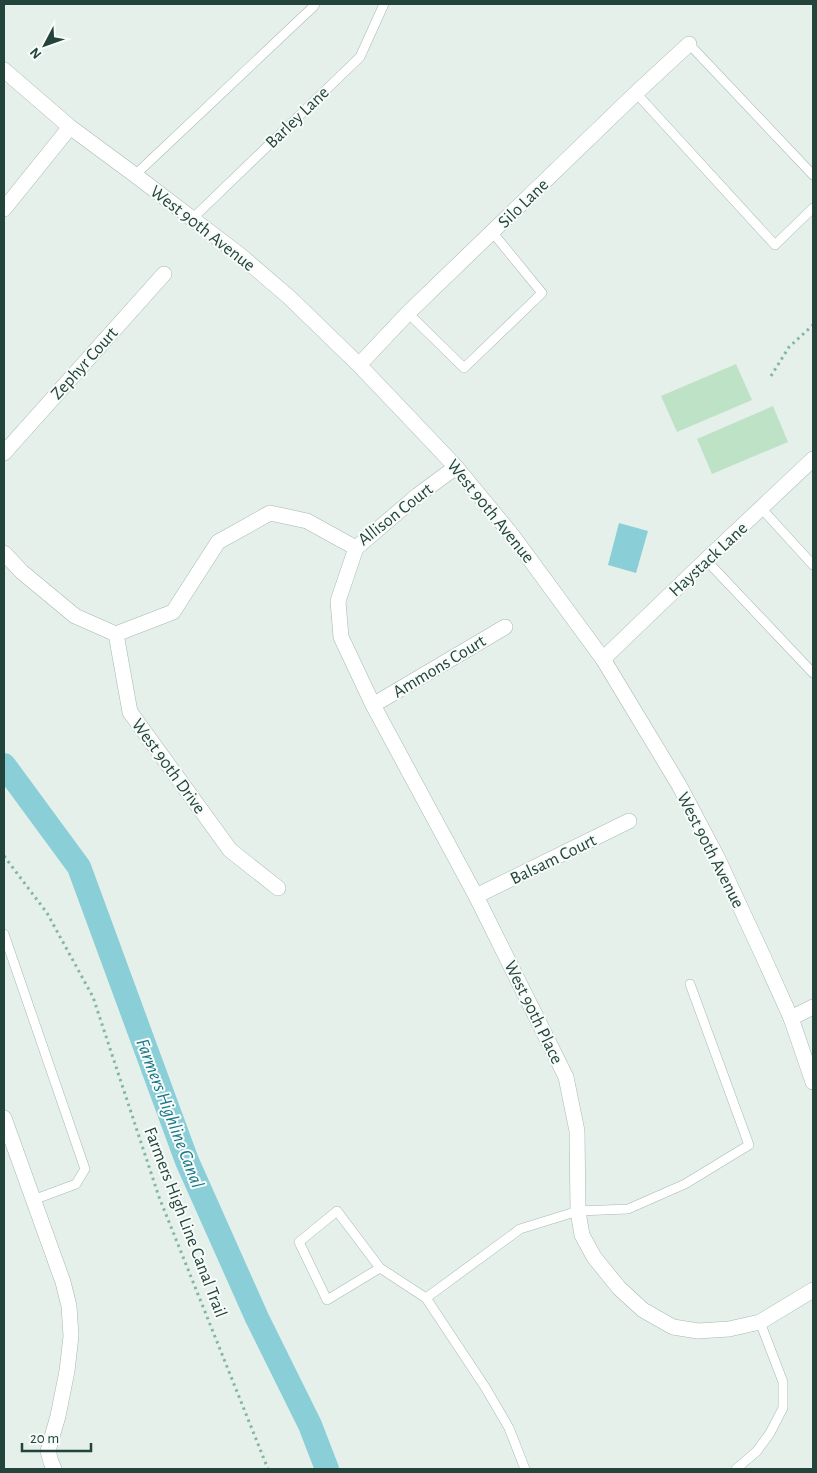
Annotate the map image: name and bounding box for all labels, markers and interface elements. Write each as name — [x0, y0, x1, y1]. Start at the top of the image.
north arrow — [20, 20, 70, 70]
text: N — [27, 45, 44, 61]
street label: Barley Lane — [263, 83, 333, 152]
street label: Silo Lane — [495, 176, 552, 232]
street label: West 90th Avenue — [147, 182, 258, 275]
street label: Zephyr Court — [48, 324, 122, 403]
street label: West 90th Avenue — [443, 456, 537, 567]
street label: Allison Court — [355, 480, 437, 549]
street label: Haystack Lane — [666, 519, 751, 600]
street label: Ammons Court — [390, 632, 489, 702]
street label: West 90th Drive — [128, 716, 209, 817]
street label: West 90th Avenue — [673, 790, 747, 911]
street label: Balsam Court — [508, 831, 599, 888]
street label: West 90th Place — [500, 958, 566, 1067]
water label: Farmers Highline Canal — [132, 1036, 207, 1191]
street label: Farmers High Line Canal Trail — [140, 1125, 230, 1320]
scale bar — [22, 1420, 91, 1452]
text: 20 m — [30, 1431, 59, 1446]

